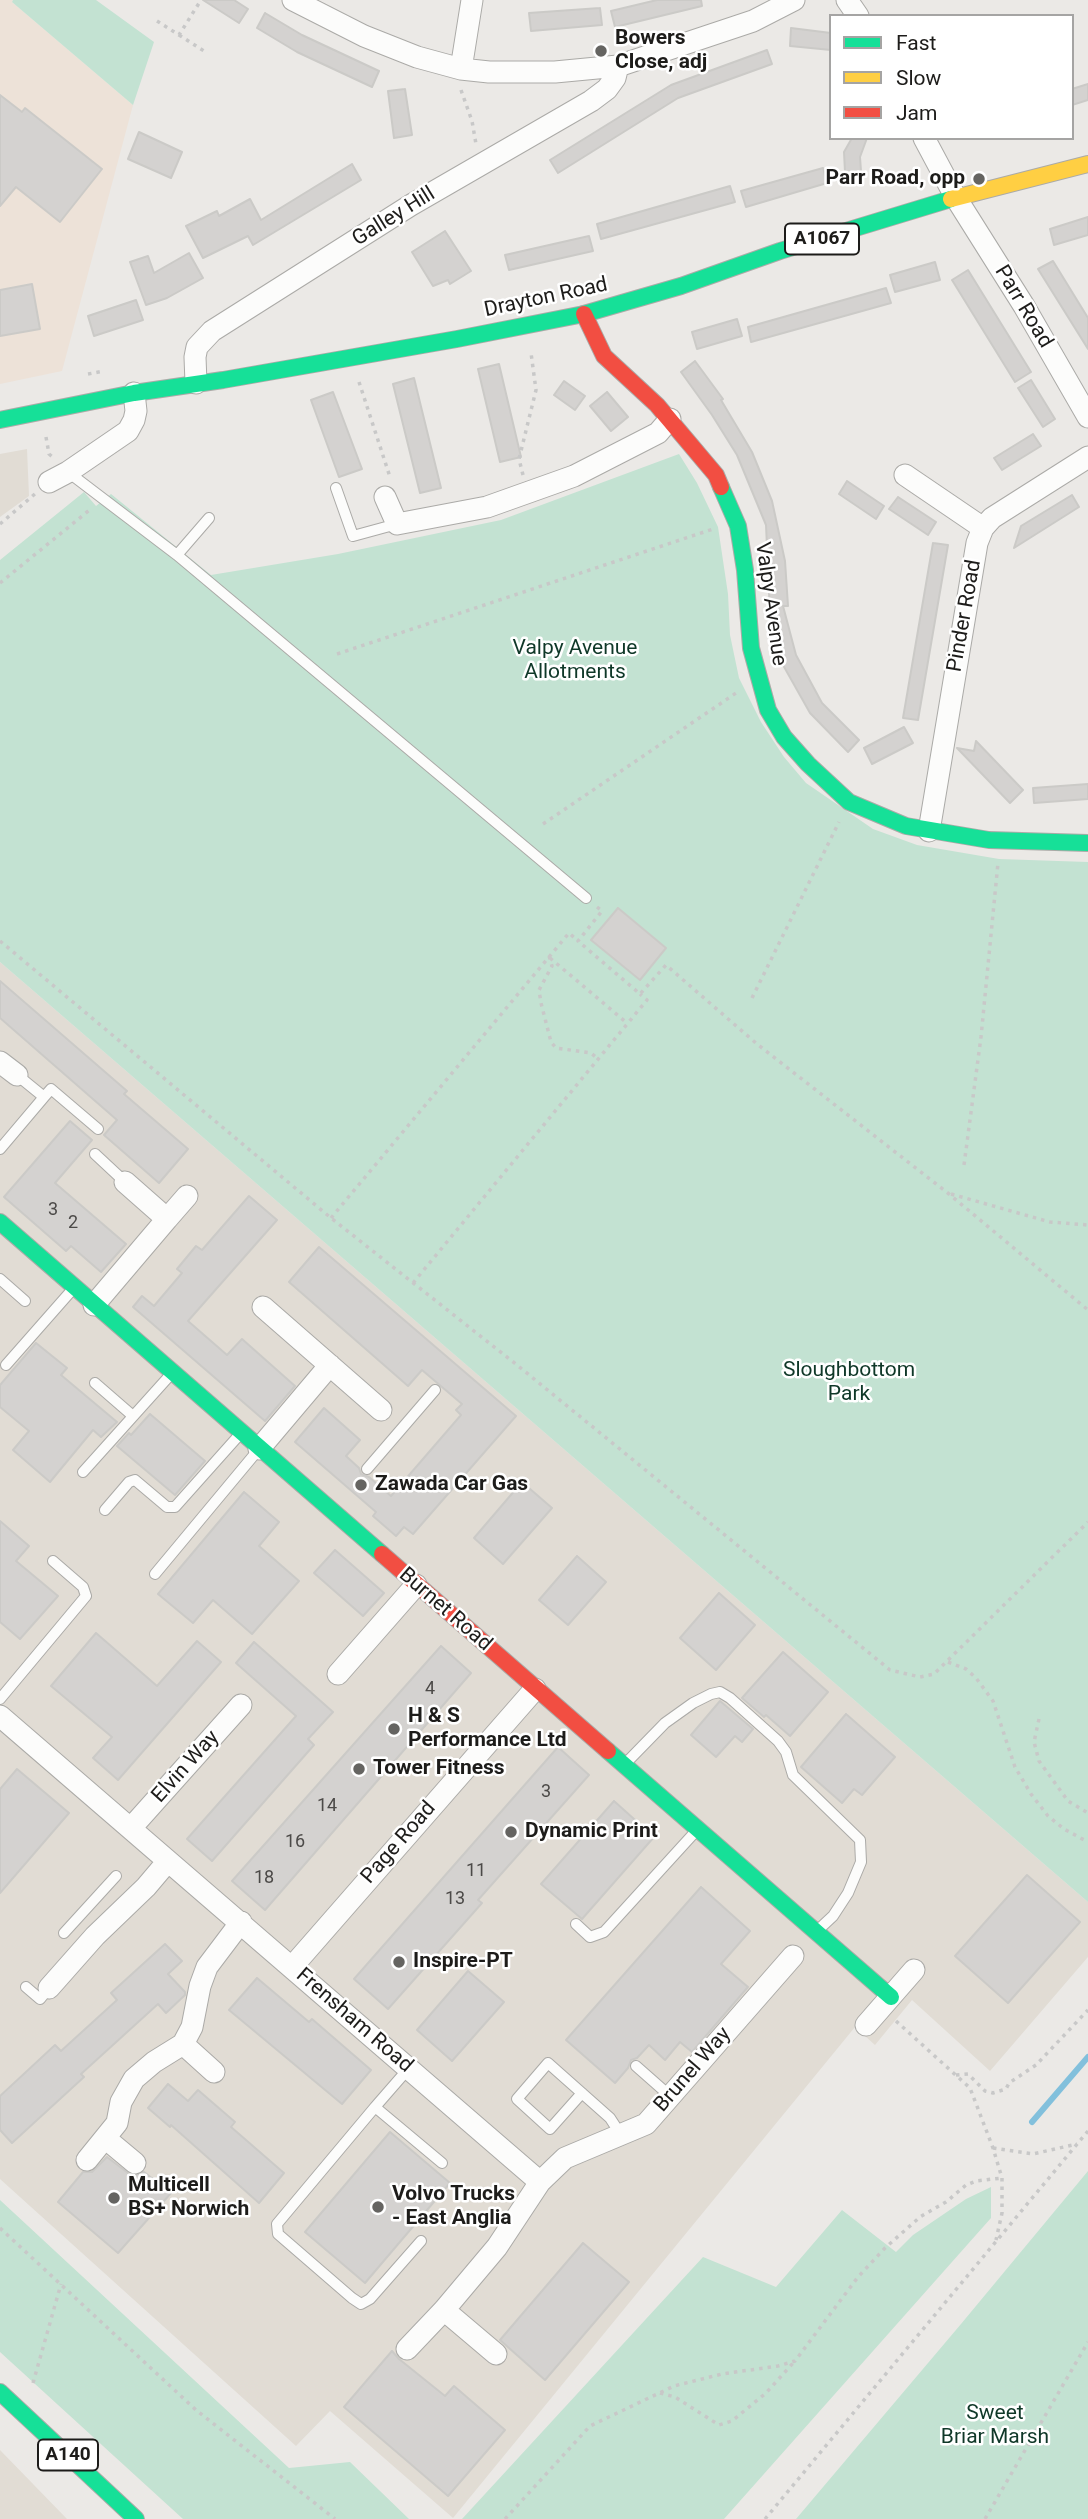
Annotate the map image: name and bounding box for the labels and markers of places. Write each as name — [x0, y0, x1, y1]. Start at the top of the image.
place label: Bowers Close, adj — [615, 26, 707, 76]
marker: Bowers Close, adj — [593, 43, 609, 59]
place label: Parr Road, opp — [826, 166, 965, 192]
marker: Parr Road, opp — [971, 171, 987, 187]
place label: Zawada Car Gas — [375, 1472, 528, 1498]
marker: Zawada Car Gas — [353, 1477, 369, 1493]
place label: H & S Performance Ltd — [408, 1704, 567, 1754]
marker: H & S Performance Ltd — [386, 1721, 402, 1737]
place label: Tower Fitness — [373, 1756, 505, 1782]
marker: Tower Fitness — [351, 1761, 367, 1777]
place label: Dynamic Print — [525, 1819, 658, 1845]
marker: Dynamic Print — [503, 1824, 519, 1840]
place label: Inspire-PT — [413, 1949, 513, 1975]
marker: Inspire-PT — [391, 1954, 407, 1970]
place label: Multicell BS+ Norwich — [128, 2173, 249, 2223]
place label: Volvo Trucks - East Anglia — [392, 2182, 515, 2232]
marker: Multicell BS+ Norwich — [106, 2190, 122, 2206]
marker: Volvo Trucks - East Anglia — [370, 2199, 386, 2215]

